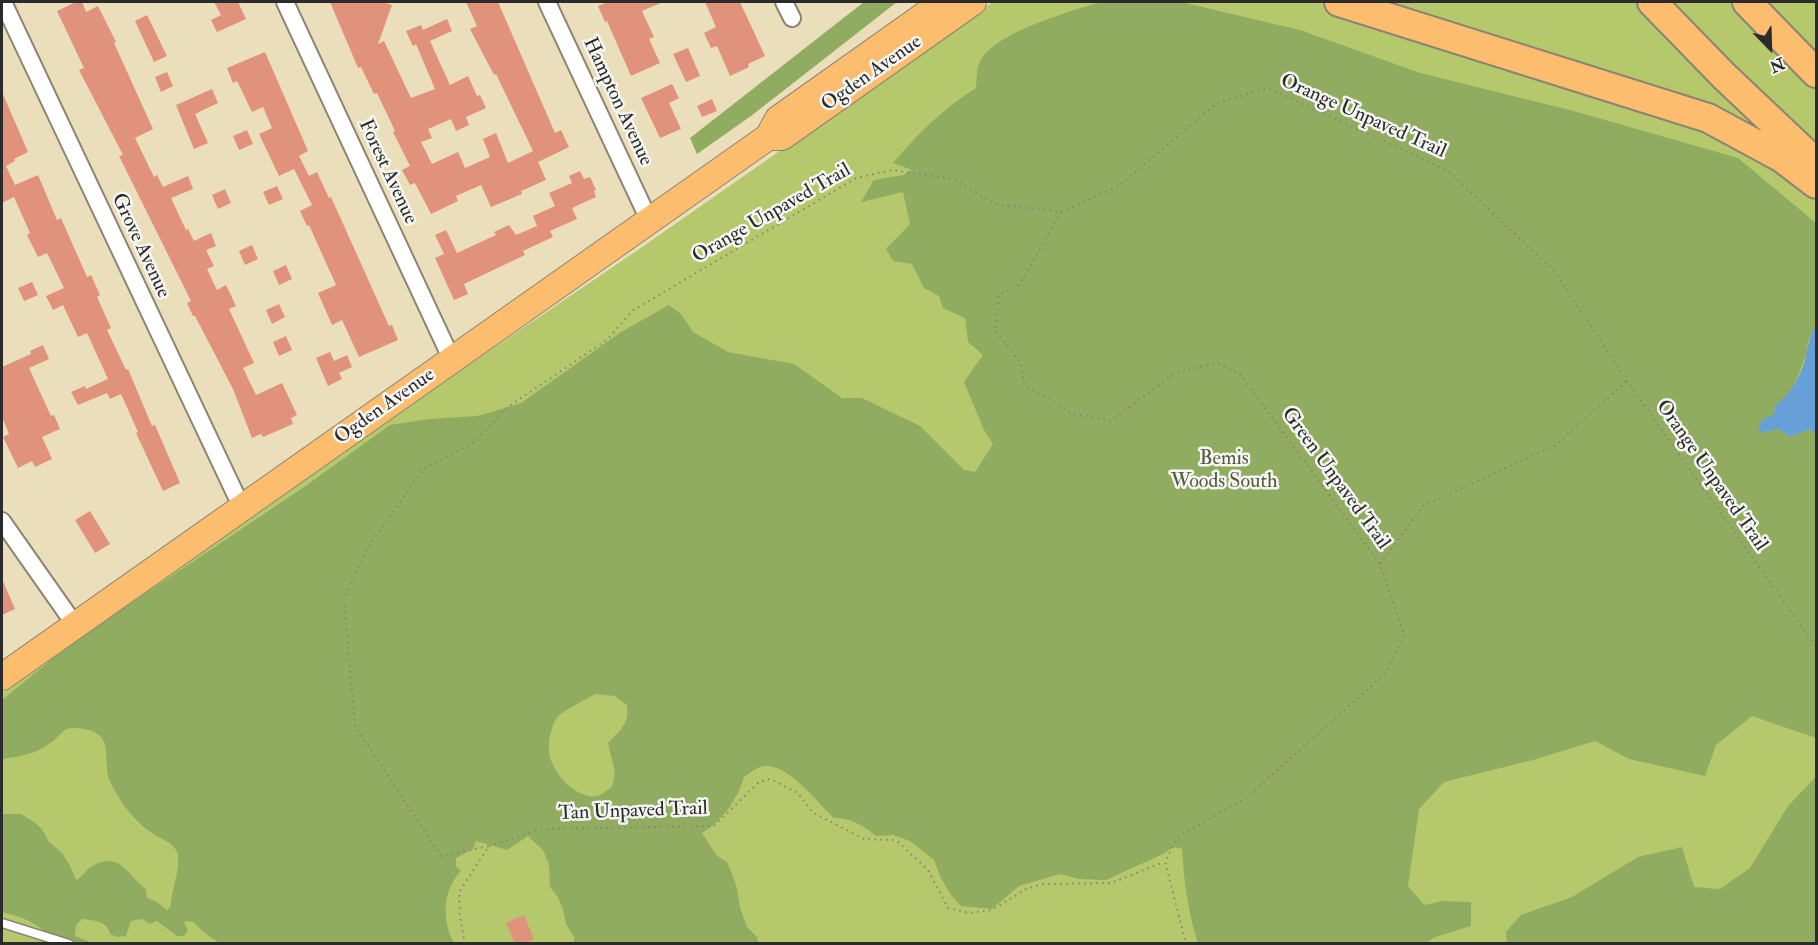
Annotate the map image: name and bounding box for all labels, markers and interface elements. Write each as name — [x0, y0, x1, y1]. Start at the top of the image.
north arrow — [1740, 18, 1800, 78]
street label: Ogden Avenue — [817, 31, 927, 117]
street label: Hampton Avenue — [577, 34, 657, 170]
text: N — [1767, 53, 1788, 77]
street label: Orange Unpaved Trail — [1276, 70, 1450, 164]
street label: Forest Avenue — [352, 116, 422, 228]
street label: Orange Unpaved Trail — [689, 159, 855, 269]
street label: Grove Avenue — [105, 190, 175, 302]
street label: Ogden Avenue — [330, 364, 440, 450]
street label: Orange Unpaved Trail — [1650, 396, 1772, 556]
street label: Green Unpaved Trail — [1275, 403, 1395, 555]
park label: Bemis Woods South — [1171, 448, 1277, 495]
street label: Tan Unpaved Trail — [558, 797, 708, 827]

